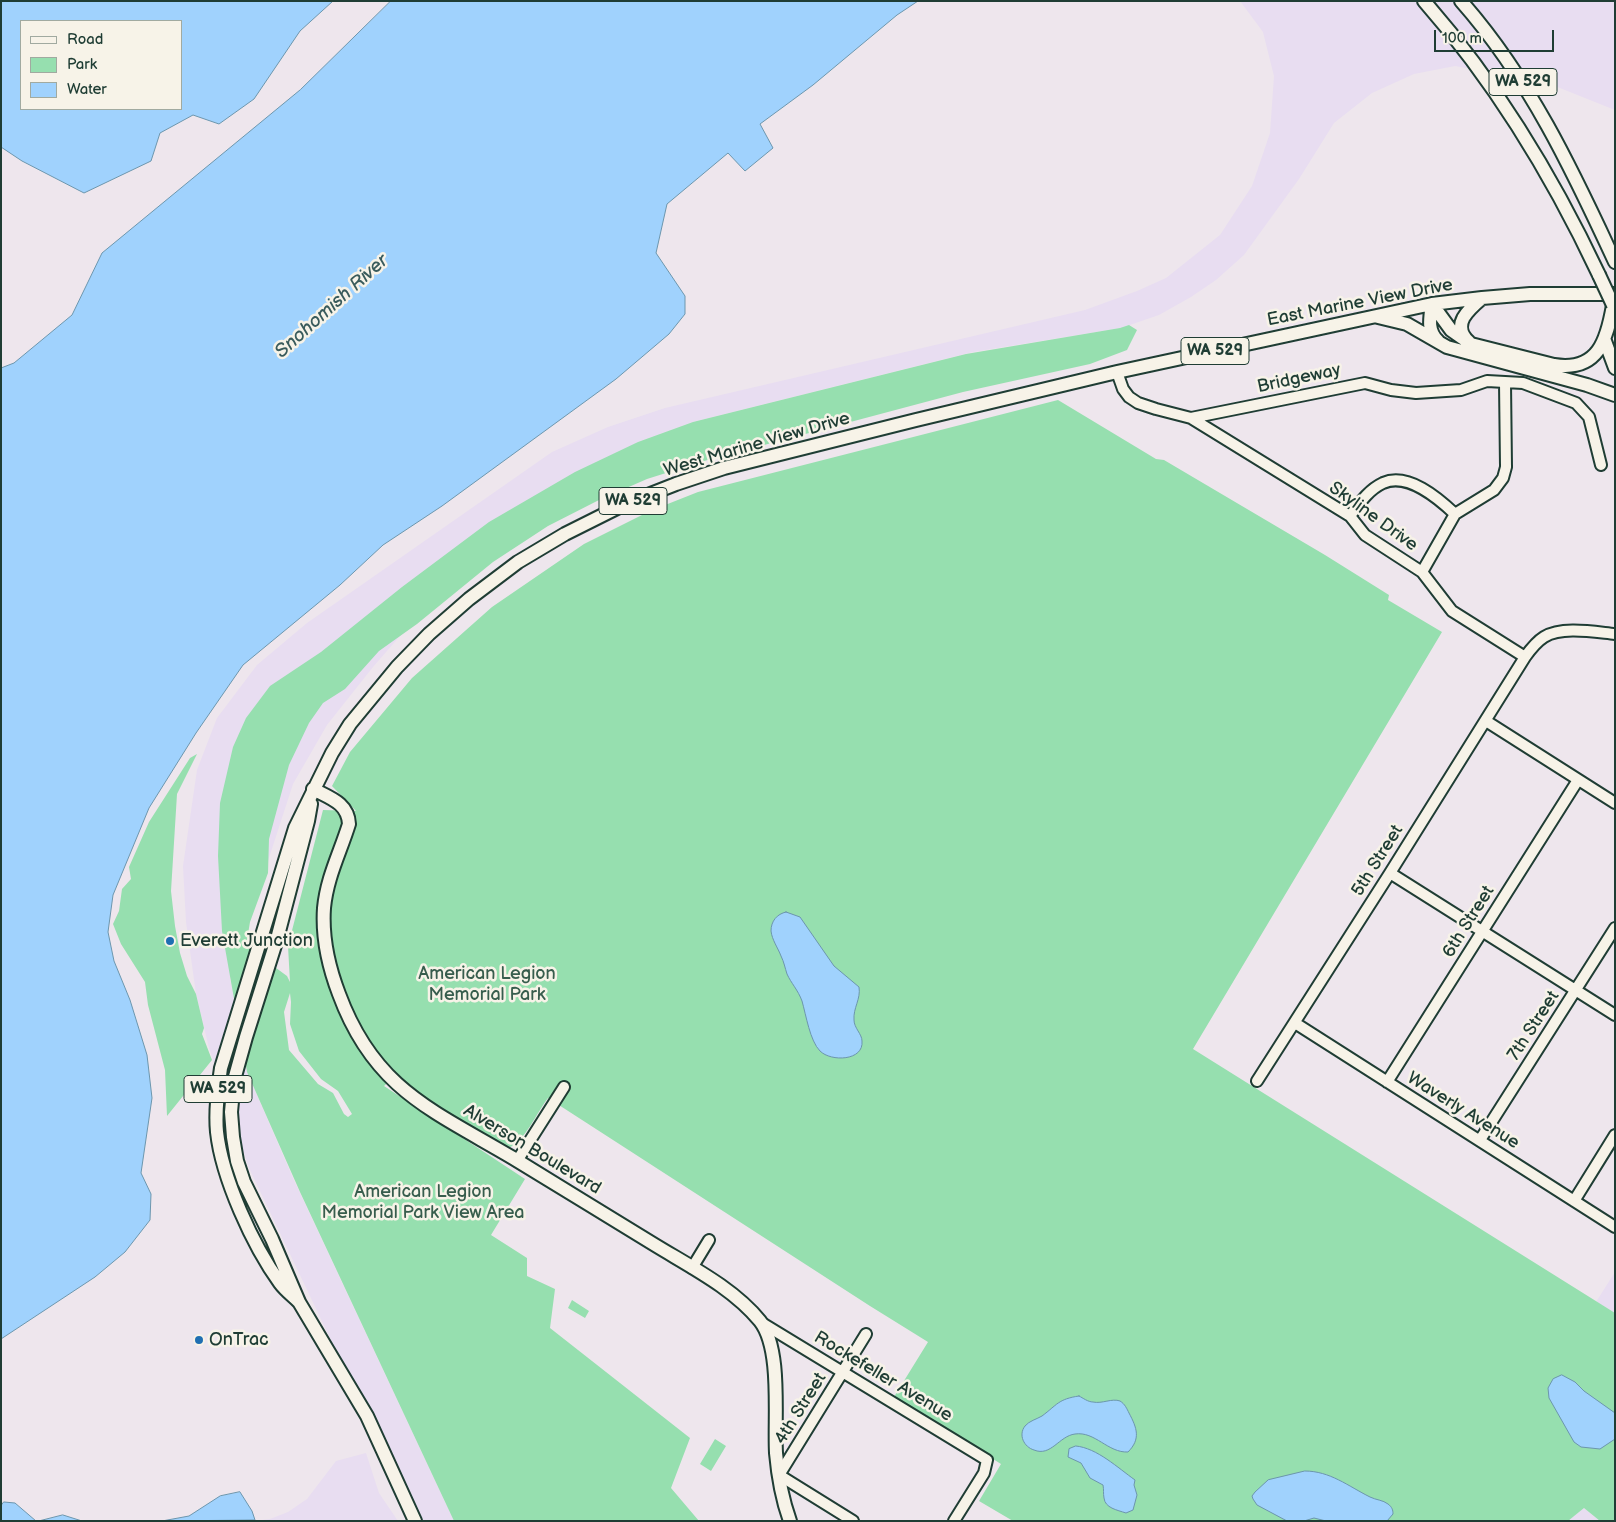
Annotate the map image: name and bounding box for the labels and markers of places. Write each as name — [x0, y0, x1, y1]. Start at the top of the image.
place label: Everett Junction — [180, 930, 313, 952]
marker: Everett Junction — [164, 935, 176, 947]
place label: OnTrac — [209, 1329, 269, 1351]
marker: OnTrac — [193, 1334, 205, 1346]

